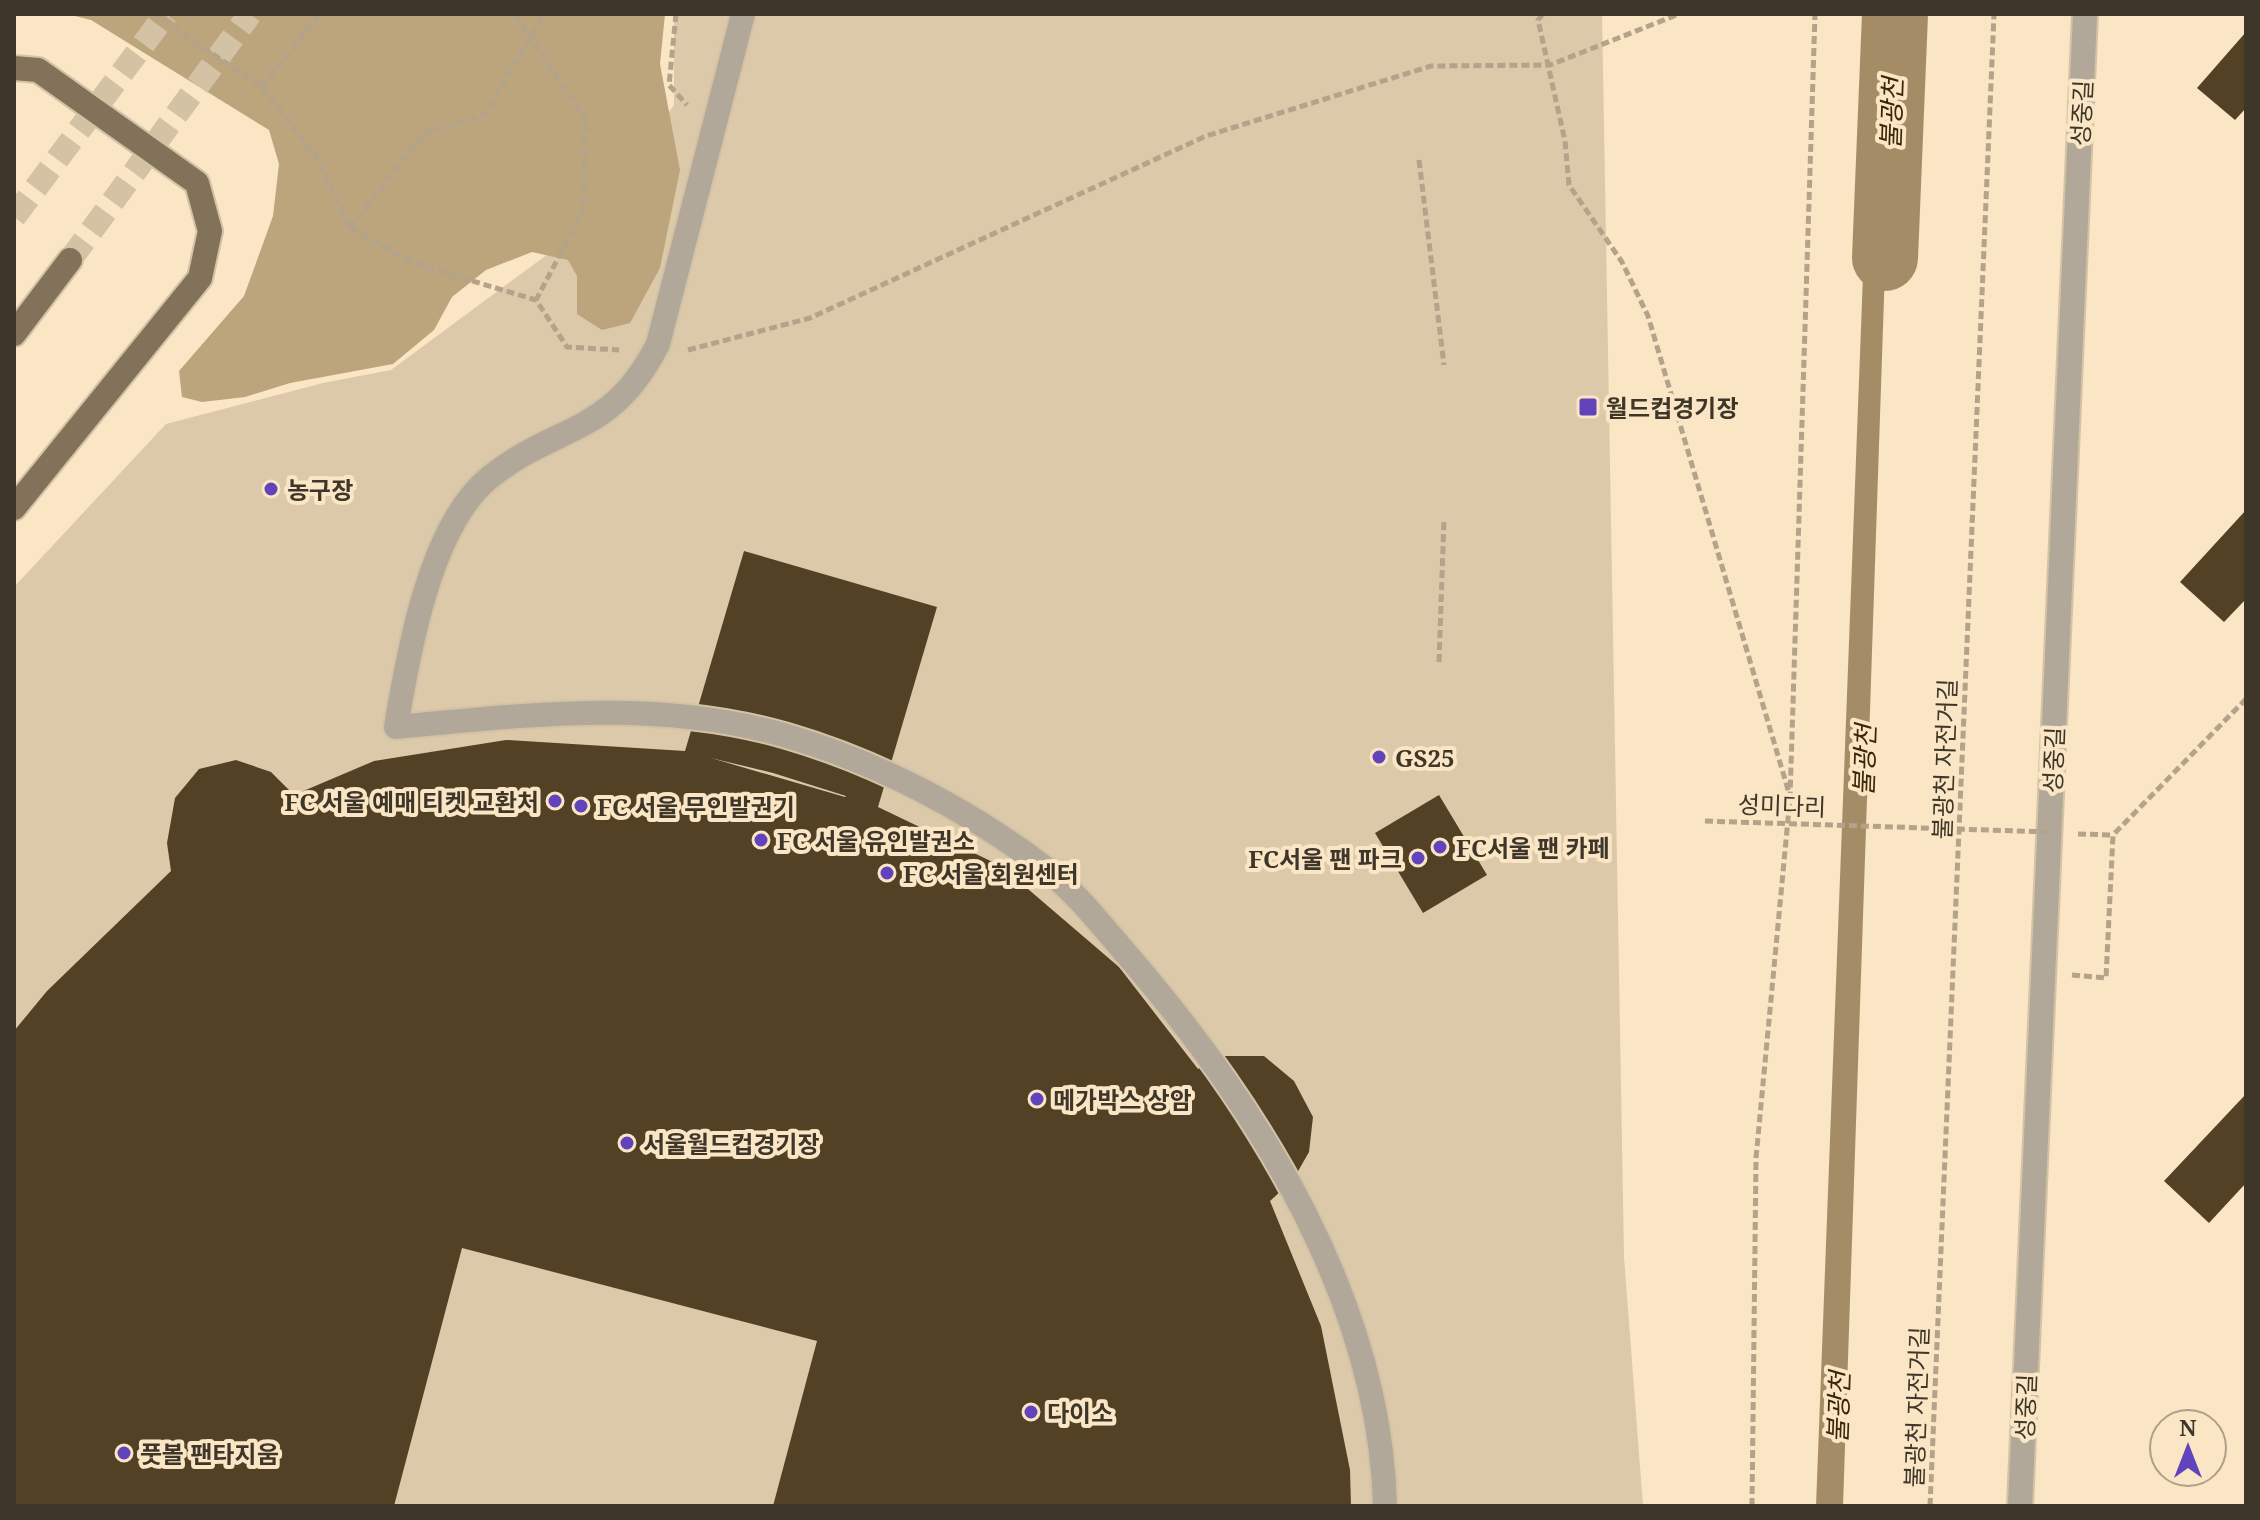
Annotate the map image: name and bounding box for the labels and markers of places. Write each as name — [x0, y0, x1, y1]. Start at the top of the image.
place label: 월드컵경기장 — [1606, 391, 1738, 424]
marker: 월드컵경기장 — [1577, 396, 1599, 418]
place label: 농구장 — [287, 473, 353, 506]
marker: 농구장 — [262, 480, 280, 498]
place label: GS25 — [1395, 741, 1455, 774]
marker: GS25 — [1370, 748, 1388, 766]
place label: FC 서울 예매 티켓 교환처 — [284, 785, 539, 818]
place label: FC 서울 무인발권기 — [597, 790, 795, 823]
marker: FC 서울 예매 티켓 교환처 — [546, 792, 564, 810]
marker: FC 서울 무인발권기 — [572, 797, 590, 815]
place label: FC 서울 유인발권소 — [777, 824, 975, 857]
marker: FC 서울 유인발권소 — [752, 831, 770, 849]
place label: FC서울 팬 카페 — [1456, 831, 1610, 864]
marker: FC서울 팬 카페 — [1431, 838, 1449, 856]
place label: FC서울 팬 파크 — [1248, 842, 1402, 875]
marker: FC서울 팬 파크 — [1409, 849, 1427, 867]
place label: FC 서울 회원센터 — [903, 857, 1079, 890]
marker: FC 서울 회원센터 — [878, 864, 896, 882]
place label: 메가박스 상암 — [1053, 1083, 1192, 1116]
marker: 메가박스 상암 — [1028, 1090, 1046, 1108]
place label: 서울월드컵경기장 — [643, 1127, 820, 1160]
marker: 서울월드컵경기장 — [618, 1134, 636, 1152]
place label: 다이소 — [1047, 1396, 1113, 1429]
marker: 다이소 — [1022, 1403, 1040, 1421]
place label: 풋볼 팬타지움 — [140, 1437, 279, 1470]
marker: 풋볼 팬타지움 — [115, 1444, 133, 1462]

